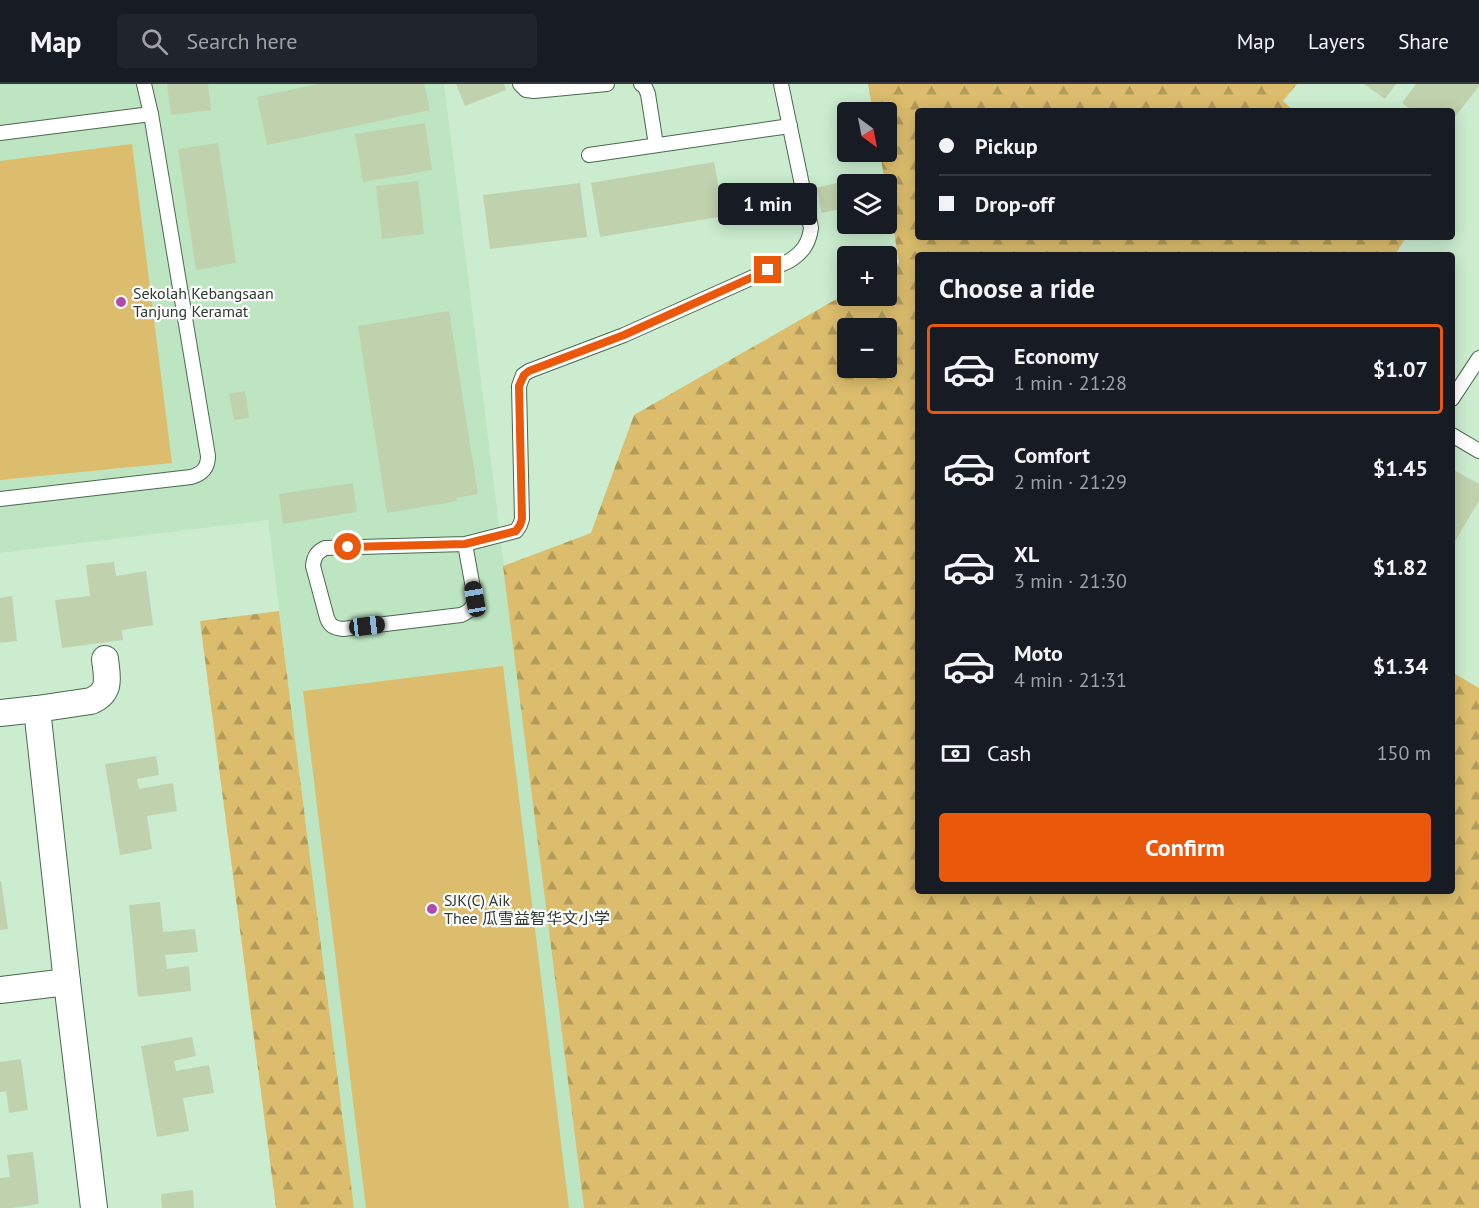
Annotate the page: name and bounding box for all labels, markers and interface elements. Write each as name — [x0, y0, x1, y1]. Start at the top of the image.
search box — [117, 14, 537, 68]
text: Map — [30, 23, 81, 60]
icon: search — [138, 25, 171, 58]
text: Search here — [186, 27, 297, 55]
text: Map — [1237, 28, 1275, 55]
text: Layers — [1308, 28, 1365, 55]
text: Share — [1398, 28, 1449, 55]
north arrow — [837, 102, 897, 162]
map controls — [837, 102, 897, 378]
text: Pickup — [975, 132, 1038, 160]
button: layers — [837, 174, 897, 234]
callout: 1 min — [718, 183, 818, 225]
text: Drop-off — [975, 190, 1054, 218]
text: 1 min — [743, 191, 792, 217]
button: + — [837, 246, 897, 306]
route end — [754, 256, 781, 283]
text: Choose a ride — [939, 271, 1095, 305]
place label: Sekolah Kebangsaan Tanjung Keramat — [133, 283, 274, 321]
marker: Sekolah Kebangsaan Tanjung Keramat — [114, 295, 128, 309]
button: − — [837, 318, 897, 378]
icon: car — [942, 342, 996, 396]
text: Economy — [1014, 342, 1098, 370]
text: $1.07 — [1373, 355, 1428, 383]
text: 1 min · 21:28 — [1014, 370, 1127, 396]
icon: car — [942, 441, 996, 495]
text: Comfort — [1014, 441, 1090, 469]
text: $1.45 — [1373, 454, 1428, 482]
text: 2 min · 21:29 — [1014, 469, 1127, 495]
route start — [334, 533, 361, 560]
icon: car — [942, 540, 996, 594]
text: XL — [1014, 540, 1039, 568]
text: $1.82 — [1373, 553, 1428, 581]
text: 3 min · 21:30 — [1014, 568, 1127, 594]
car — [463, 580, 487, 618]
car — [348, 615, 386, 637]
icon: car — [942, 639, 996, 693]
text: Moto — [1014, 639, 1063, 667]
text: $1.34 — [1373, 652, 1428, 680]
text: 4 min · 21:31 — [1014, 667, 1127, 693]
icon: cash — [939, 737, 972, 770]
text: Cash — [987, 739, 1031, 767]
text: 150 m — [1377, 740, 1431, 766]
button: Confirm — [939, 813, 1431, 882]
place label: SJK(C) Aik Thee 瓜雪益智华文小学 — [444, 890, 610, 928]
marker: SJK(C) Aik Thee 瓜雪益智华文小学 — [425, 902, 439, 916]

